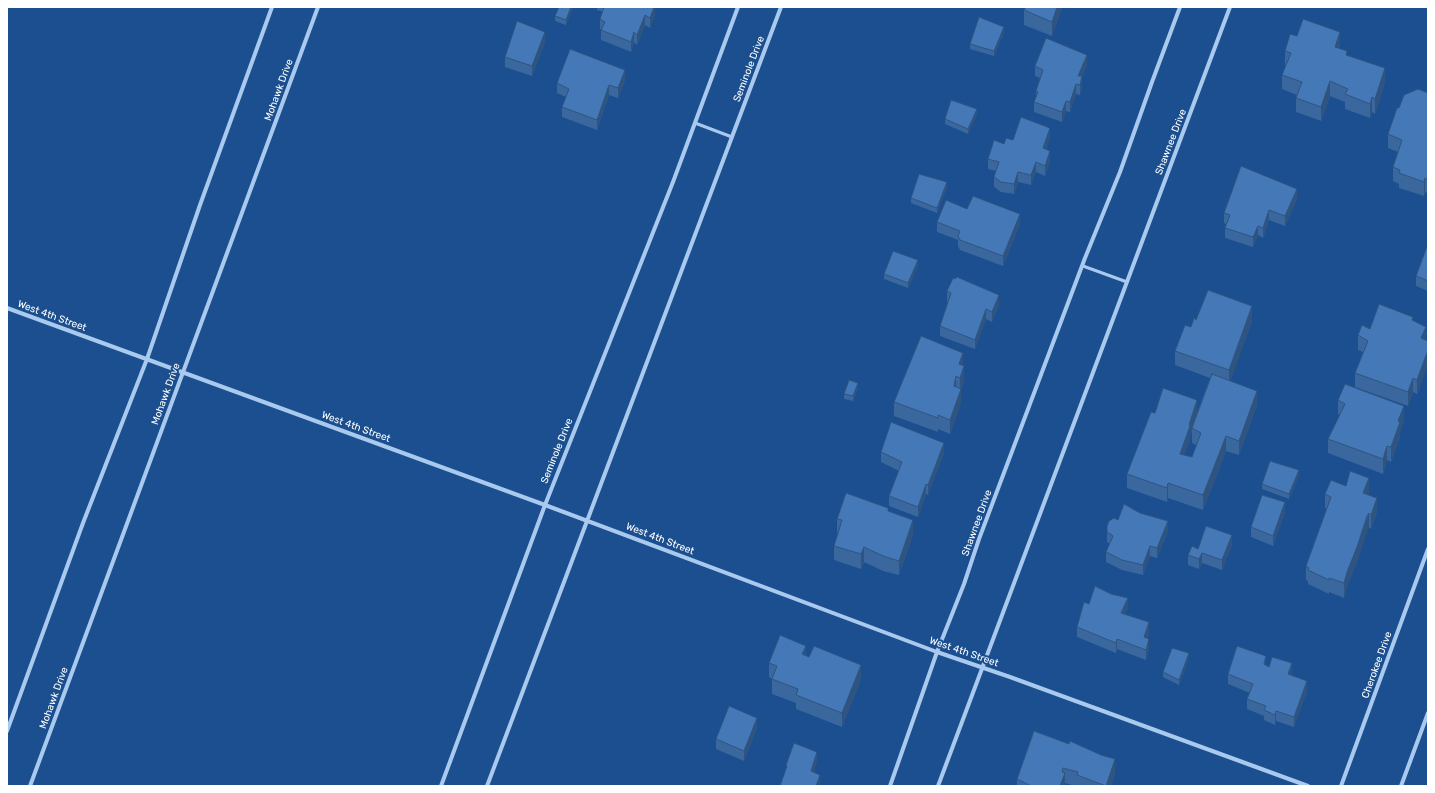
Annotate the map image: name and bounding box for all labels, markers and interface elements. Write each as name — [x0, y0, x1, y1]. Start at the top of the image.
street label: Seminole Drive — [731, 34, 767, 104]
street label: Mohawk Drive — [262, 57, 296, 123]
street label: Shawnee Drive — [1153, 107, 1189, 177]
street label: West 4th Street — [16, 298, 88, 334]
street label: Mohawk Drive — [149, 361, 183, 427]
street label: West 4th Street — [320, 409, 392, 445]
street label: Seminole Drive — [538, 417, 576, 485]
street label: Shawnee Drive — [959, 488, 995, 558]
street label: West 4th Street — [624, 520, 696, 558]
street label: Cherokee Drive — [1359, 630, 1395, 700]
street label: West 4th Street — [928, 635, 1000, 669]
street label: Mohawk Drive — [37, 665, 71, 731]

